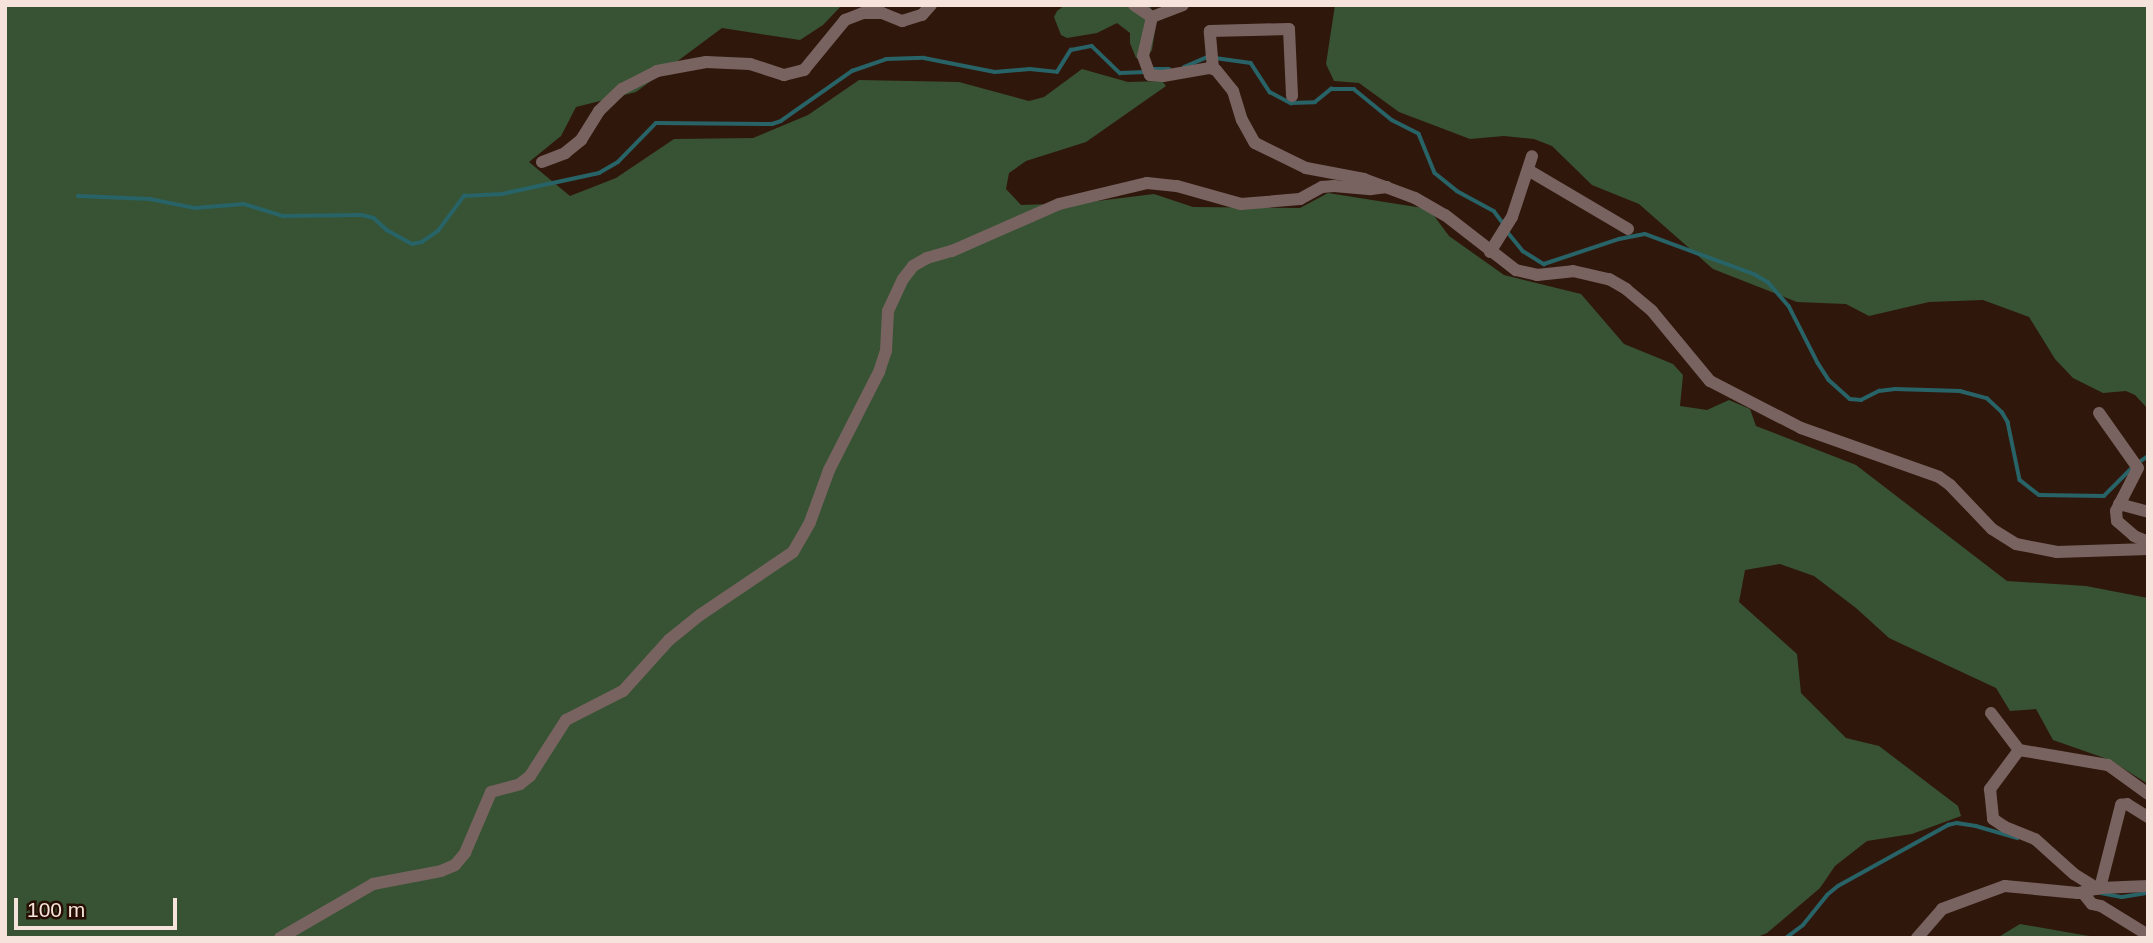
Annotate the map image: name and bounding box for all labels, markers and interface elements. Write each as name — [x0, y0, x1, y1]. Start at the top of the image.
scale bar — [18, 884, 180, 928]
text: 100 m — [27, 898, 85, 921]

